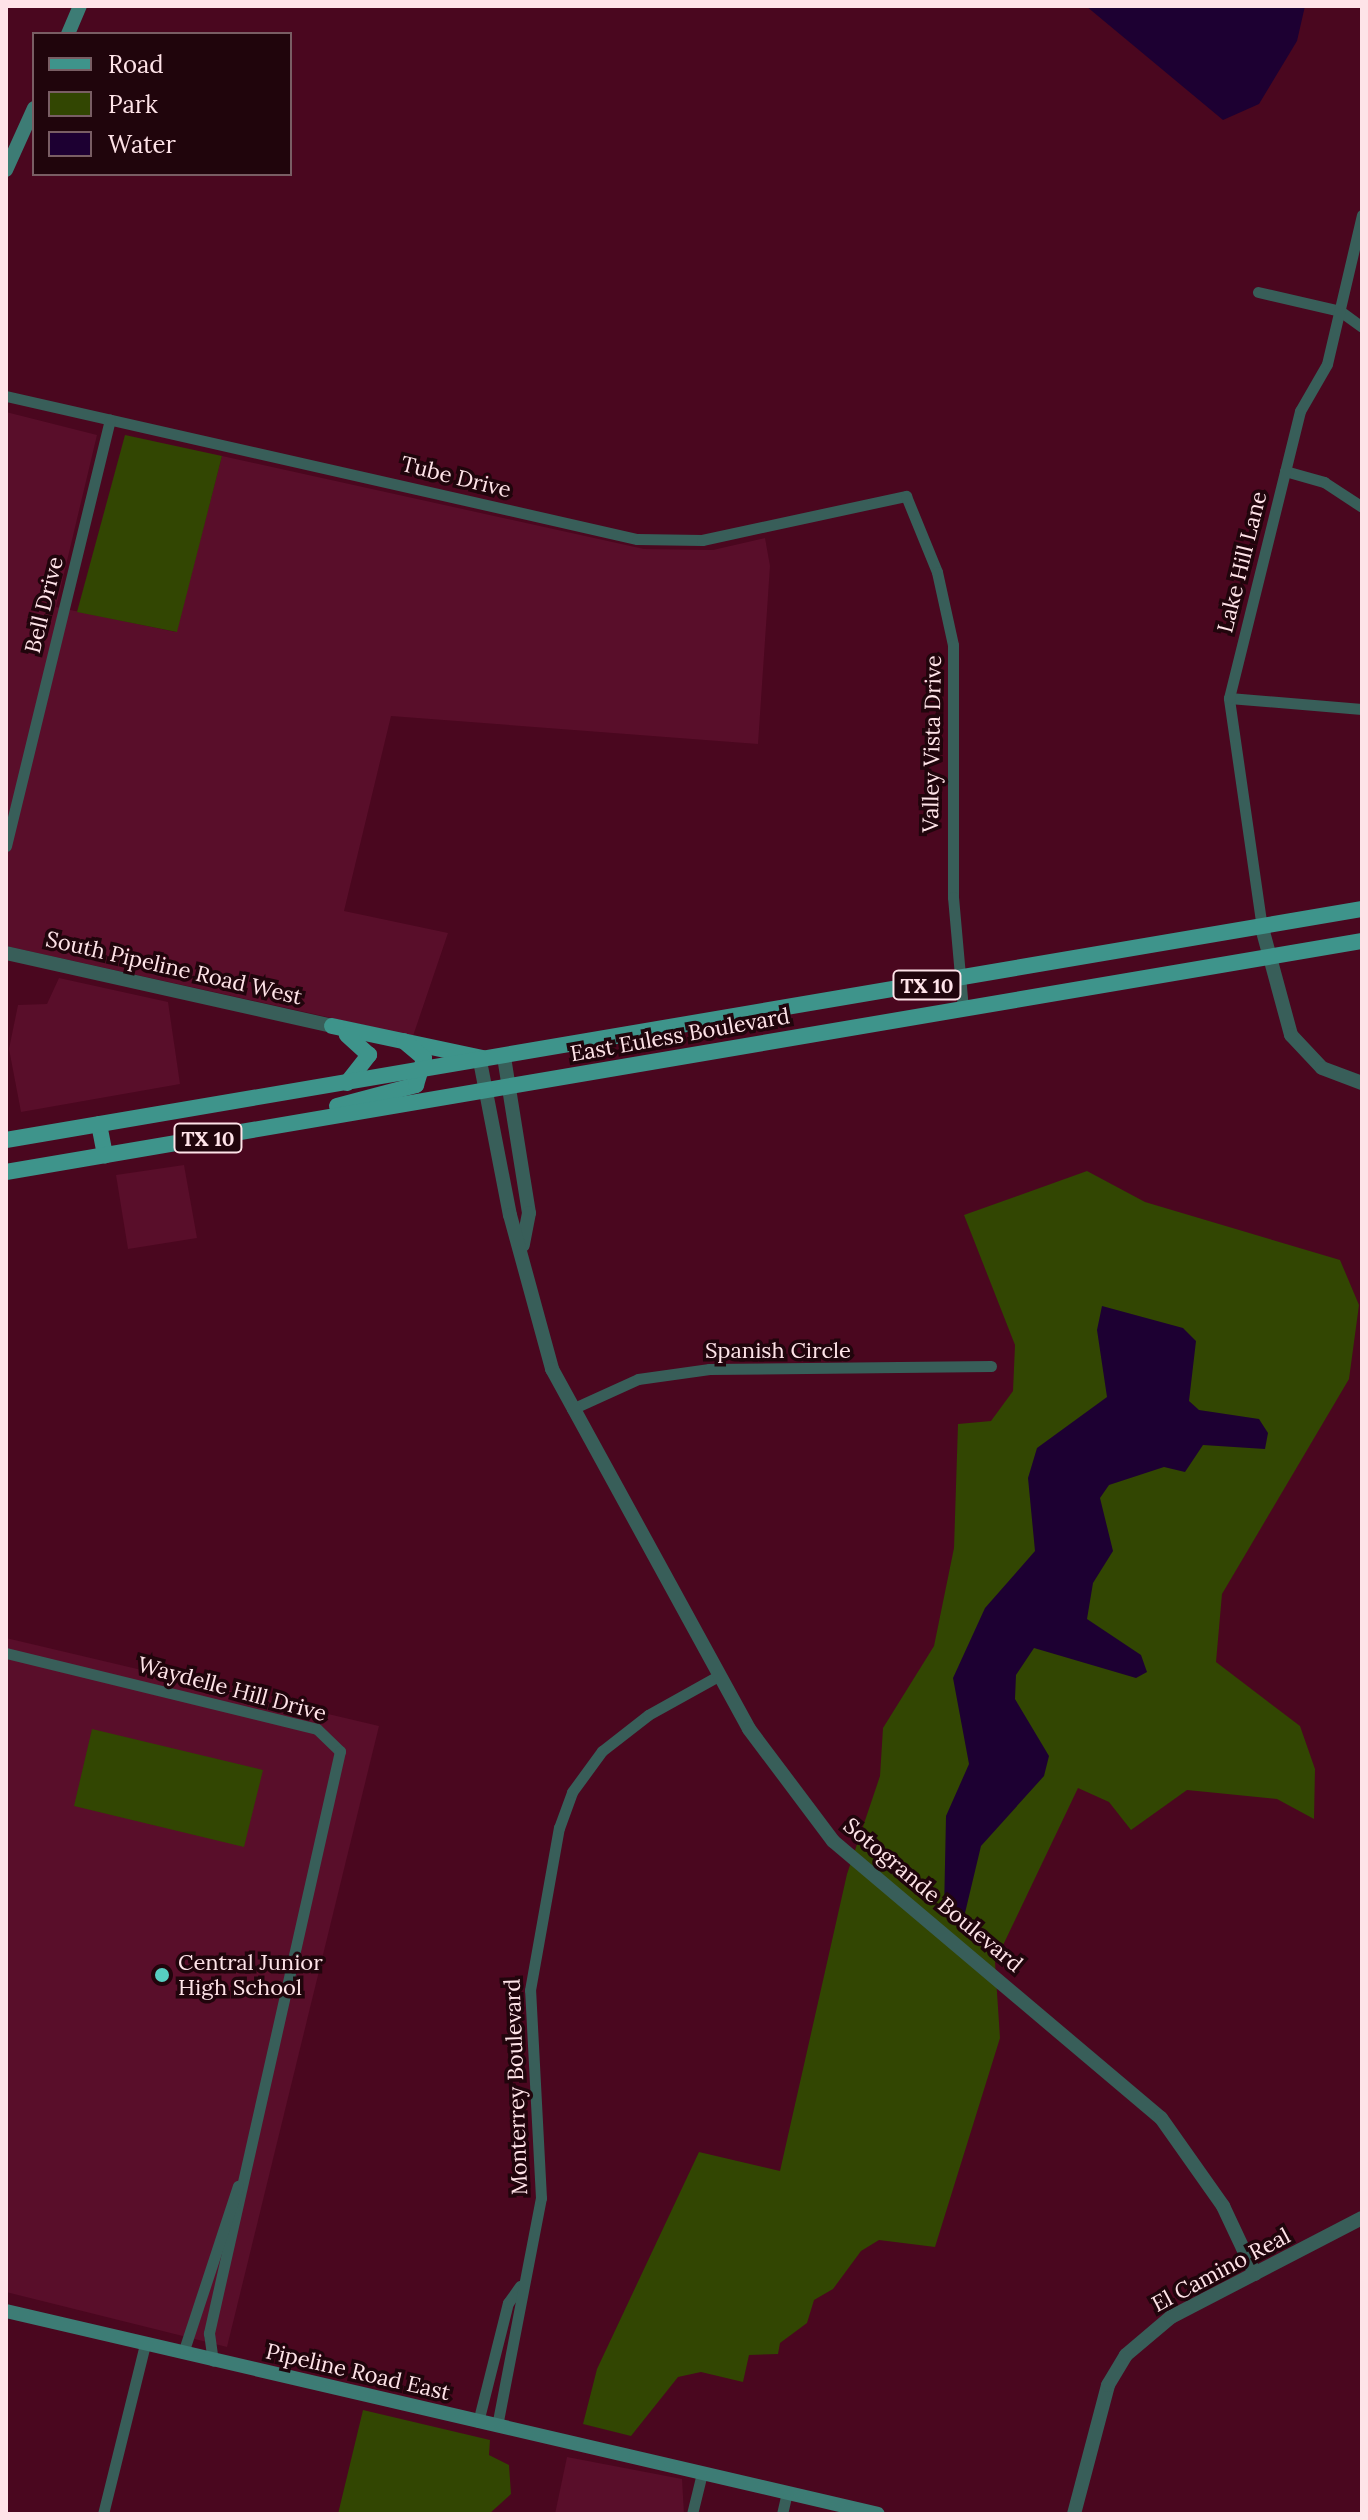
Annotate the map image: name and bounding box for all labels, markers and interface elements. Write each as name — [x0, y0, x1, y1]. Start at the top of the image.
legend — [32, 32, 292, 176]
text: Road — [108, 49, 164, 80]
text: Park — [108, 89, 158, 120]
text: Water — [108, 129, 176, 160]
street label: Tube Drive — [398, 451, 514, 503]
street label: Lake Hill Lane — [1212, 489, 1272, 635]
street label: Bell Drive — [19, 554, 69, 656]
street label: Valley Vista Drive — [917, 655, 947, 833]
street label: South Pipeline Road West — [43, 926, 305, 1010]
road number: TX 10 — [891, 969, 963, 1001]
street label: East Euless Boulevard — [568, 1003, 792, 1067]
road number: TX 10 — [172, 1122, 244, 1154]
street label: Spanish Circle — [705, 1338, 851, 1364]
street label: Waydelle Hill Drive — [135, 1651, 329, 1727]
street label: Sotogrande Boulevard — [838, 1812, 1028, 1978]
place label: Central Junior High School — [178, 1949, 323, 2000]
marker: Central Junior High School — [153, 1966, 171, 1984]
street label: Monterrey Boulevard — [499, 1978, 533, 2196]
street label: El Camino Real — [1147, 2222, 1295, 2318]
street label: Pipeline Road East — [263, 2338, 453, 2406]

